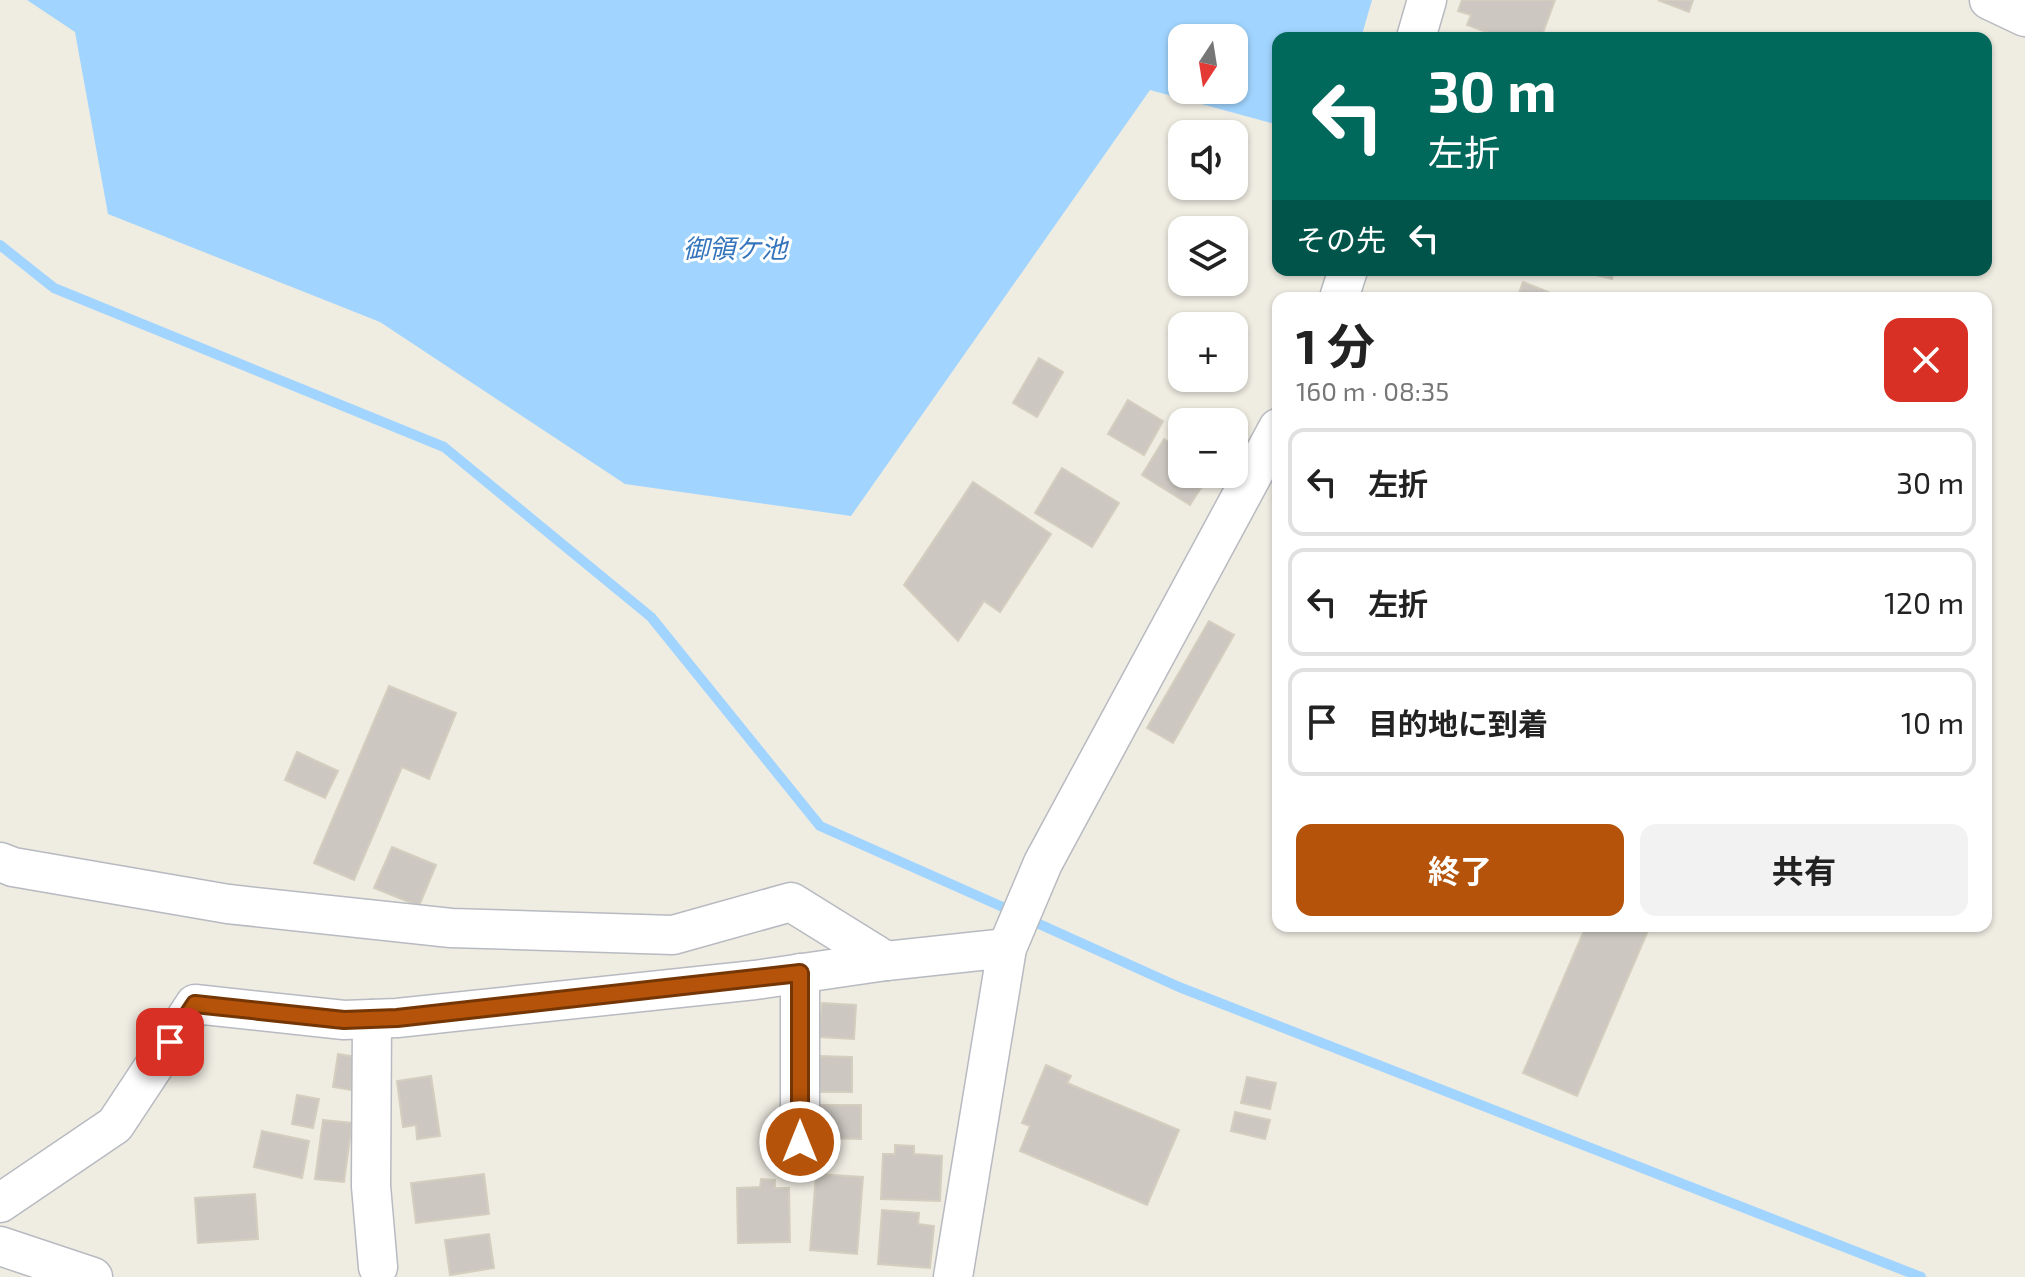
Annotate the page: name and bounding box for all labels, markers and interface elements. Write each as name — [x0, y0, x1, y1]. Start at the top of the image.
north arrow — [1168, 24, 1248, 104]
map controls — [1168, 24, 1248, 488]
text: 30 m — [1428, 56, 1557, 123]
icon: left — [1296, 64, 1400, 168]
button: sound — [1168, 120, 1248, 200]
text: 左折 — [1428, 130, 1500, 173]
button: layers — [1168, 216, 1248, 296]
icon: left — [1402, 216, 1446, 260]
text: その先 — [1296, 221, 1386, 257]
water label: 御領ケ池 — [683, 232, 790, 263]
button: + — [1168, 312, 1248, 392]
text: 1 分 — [1296, 316, 1375, 374]
button: close — [1884, 318, 1968, 402]
text: 160 m · 08:35 — [1296, 375, 1449, 406]
button: − — [1168, 408, 1248, 488]
icon: left — [1300, 460, 1344, 504]
text: 30 m — [1896, 464, 1964, 500]
text: 左折 — [1368, 465, 1428, 501]
icon: left — [1300, 580, 1344, 624]
text: 120 m — [1884, 584, 1964, 620]
text: 左折 — [1368, 585, 1428, 621]
icon: arrive — [1300, 700, 1344, 744]
text: 10 m — [1901, 704, 1964, 740]
text: 目的地に到着 — [1368, 705, 1548, 741]
button: 終了 — [1296, 824, 1624, 916]
button: 共有 — [1640, 824, 1968, 916]
pin — [136, 1008, 204, 1076]
icon: arrive — [148, 1020, 192, 1064]
position arrow — [758, 1100, 842, 1184]

